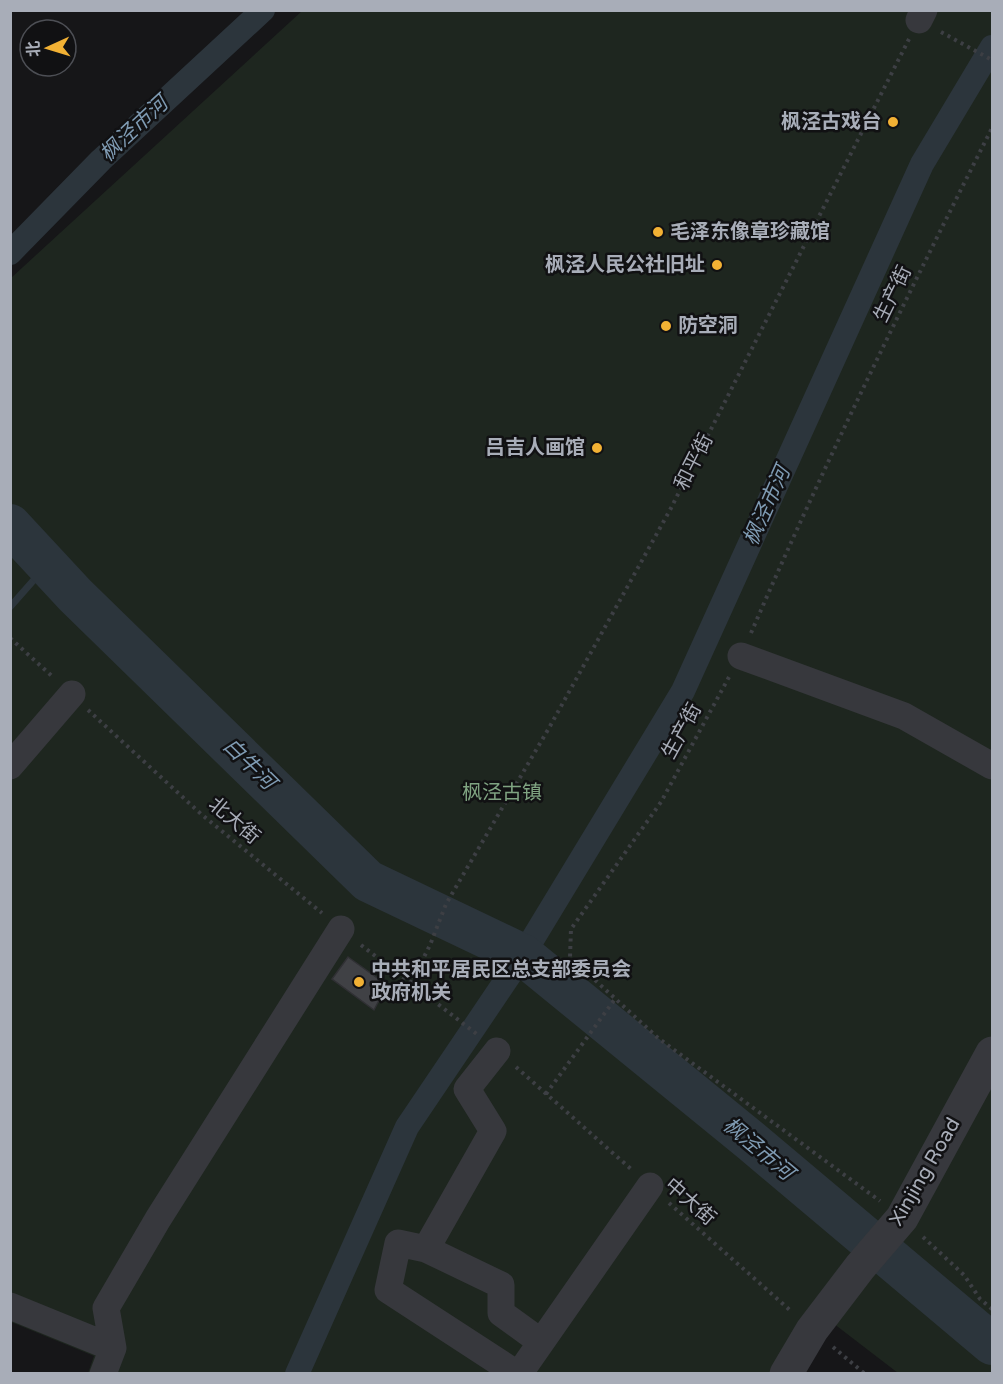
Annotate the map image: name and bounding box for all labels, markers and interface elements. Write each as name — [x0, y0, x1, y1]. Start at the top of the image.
north arrow — [18, 18, 78, 78]
text: 北 — [23, 40, 45, 58]
water label: 枫泾市河 — [95, 88, 176, 167]
place label: 枫泾古戏台 — [781, 110, 881, 134]
marker: 枫泾古戏台 — [886, 115, 900, 129]
place label: 毛泽东像章珍藏馆 — [670, 220, 830, 244]
marker: 毛泽东像章珍藏馆 — [651, 225, 665, 239]
place label: 枫泾人民公社旧址 — [545, 253, 705, 277]
marker: 枫泾人民公社旧址 — [710, 258, 724, 272]
street label: 生产街 — [869, 262, 917, 326]
place label: 防空洞 — [678, 314, 738, 338]
marker: 防空洞 — [659, 319, 673, 333]
street label: 和平街 — [670, 430, 718, 494]
place label: 吕吉人画馆 — [485, 436, 585, 460]
marker: 吕吉人画馆 — [590, 441, 604, 455]
water label: 枫泾市河 — [738, 459, 797, 549]
street label: 生产街 — [657, 699, 707, 763]
water label: 白牛河 — [218, 733, 283, 798]
park label: 枫泾古镇 — [462, 781, 542, 805]
street label: 北大街 — [203, 793, 265, 849]
place label: 中共和平居民区总支部委员会 政府机关 — [371, 958, 631, 1005]
marker: 中共和平居民区总支部委员会 政府机关 — [352, 975, 366, 989]
water label: 枫泾市河 — [718, 1112, 801, 1188]
street label: Xinjing Road — [884, 1114, 966, 1230]
street label: 中大街 — [659, 1173, 721, 1231]

